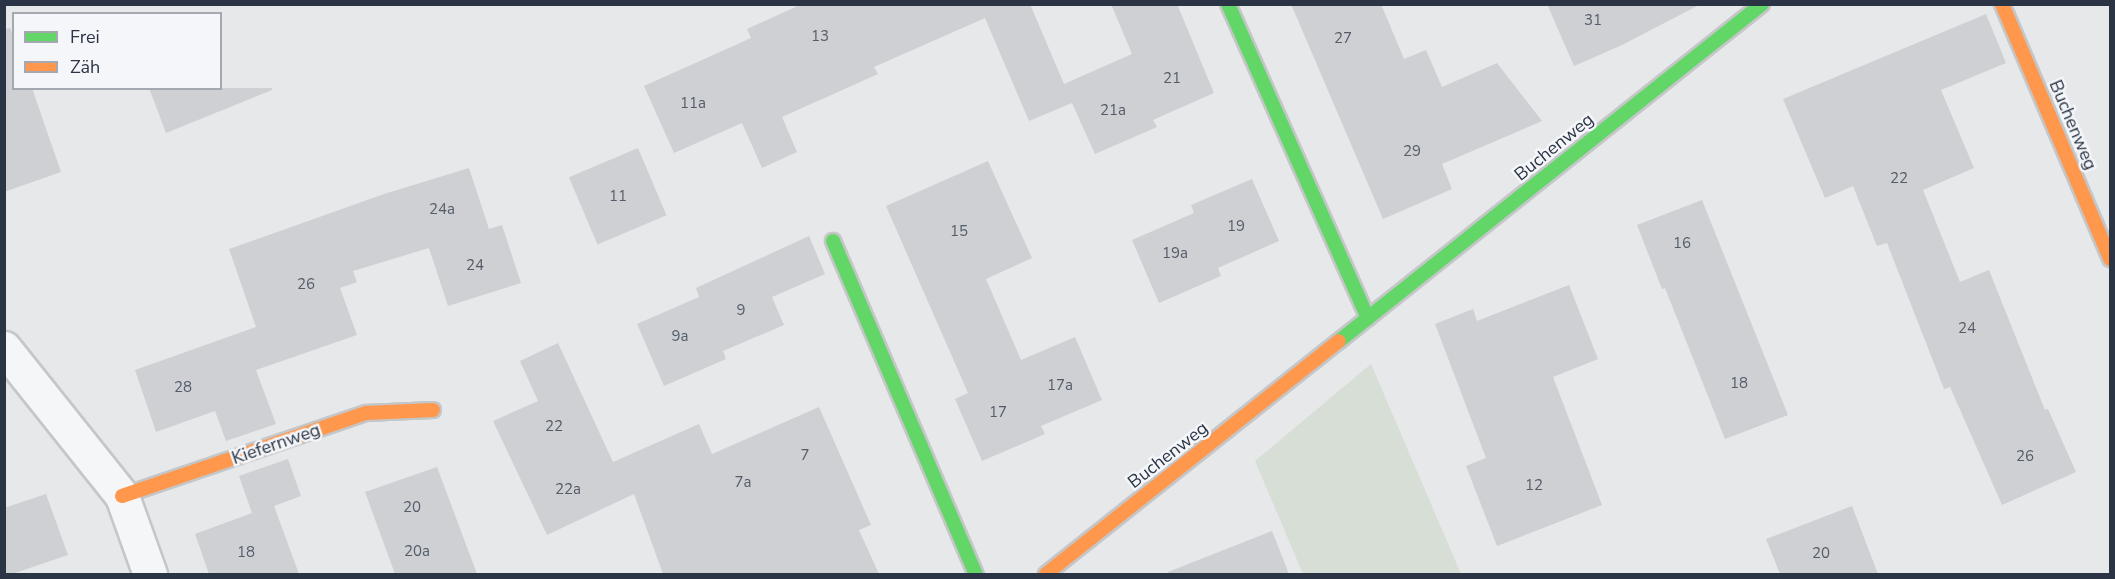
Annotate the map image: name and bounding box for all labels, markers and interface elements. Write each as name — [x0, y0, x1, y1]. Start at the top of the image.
legend — [12, 12, 222, 90]
house number: 31 — [1584, 12, 1602, 30]
text: Frei — [70, 25, 100, 49]
house number: 13 — [811, 28, 829, 46]
house number: 27 — [1334, 30, 1352, 48]
text: Zäh — [70, 55, 100, 79]
house number: 21 — [1163, 70, 1181, 88]
street label: Buchenweg — [2044, 77, 2102, 173]
house number: 11a — [680, 95, 706, 113]
house number: 21a — [1100, 102, 1126, 120]
street label: Buchenweg — [1510, 109, 1598, 185]
house number: 29 — [1403, 143, 1421, 161]
house number: 22 — [1890, 170, 1908, 188]
house number: 11 — [609, 188, 627, 206]
house number: 24a — [429, 201, 455, 219]
house number: 19 — [1227, 218, 1245, 236]
house number: 15 — [950, 223, 968, 241]
house number: 16 — [1673, 235, 1691, 253]
house number: 19a — [1162, 245, 1188, 263]
house number: 24 — [466, 257, 484, 275]
house number: 26 — [297, 276, 315, 294]
house number: 9 — [737, 302, 745, 320]
house number: 24 — [1958, 320, 1976, 338]
house number: 9a — [672, 328, 688, 346]
house number: 18 — [1730, 375, 1748, 393]
house number: 17a — [1047, 377, 1073, 395]
house number: 28 — [174, 379, 192, 397]
house number: 17 — [989, 404, 1007, 422]
street label: Buchenweg — [1124, 417, 1212, 493]
house number: 22 — [545, 418, 563, 436]
street label: Kiefernweg — [229, 419, 323, 469]
house number: 7 — [801, 447, 809, 465]
house number: 26 — [2016, 448, 2034, 466]
house number: 7a — [735, 474, 751, 492]
house number: 12 — [1525, 477, 1543, 495]
house number: 22a — [555, 481, 581, 499]
house number: 20 — [403, 499, 421, 517]
house number: 20a — [404, 543, 430, 561]
house number: 18 — [237, 544, 255, 562]
house number: 20 — [1812, 545, 1830, 563]

